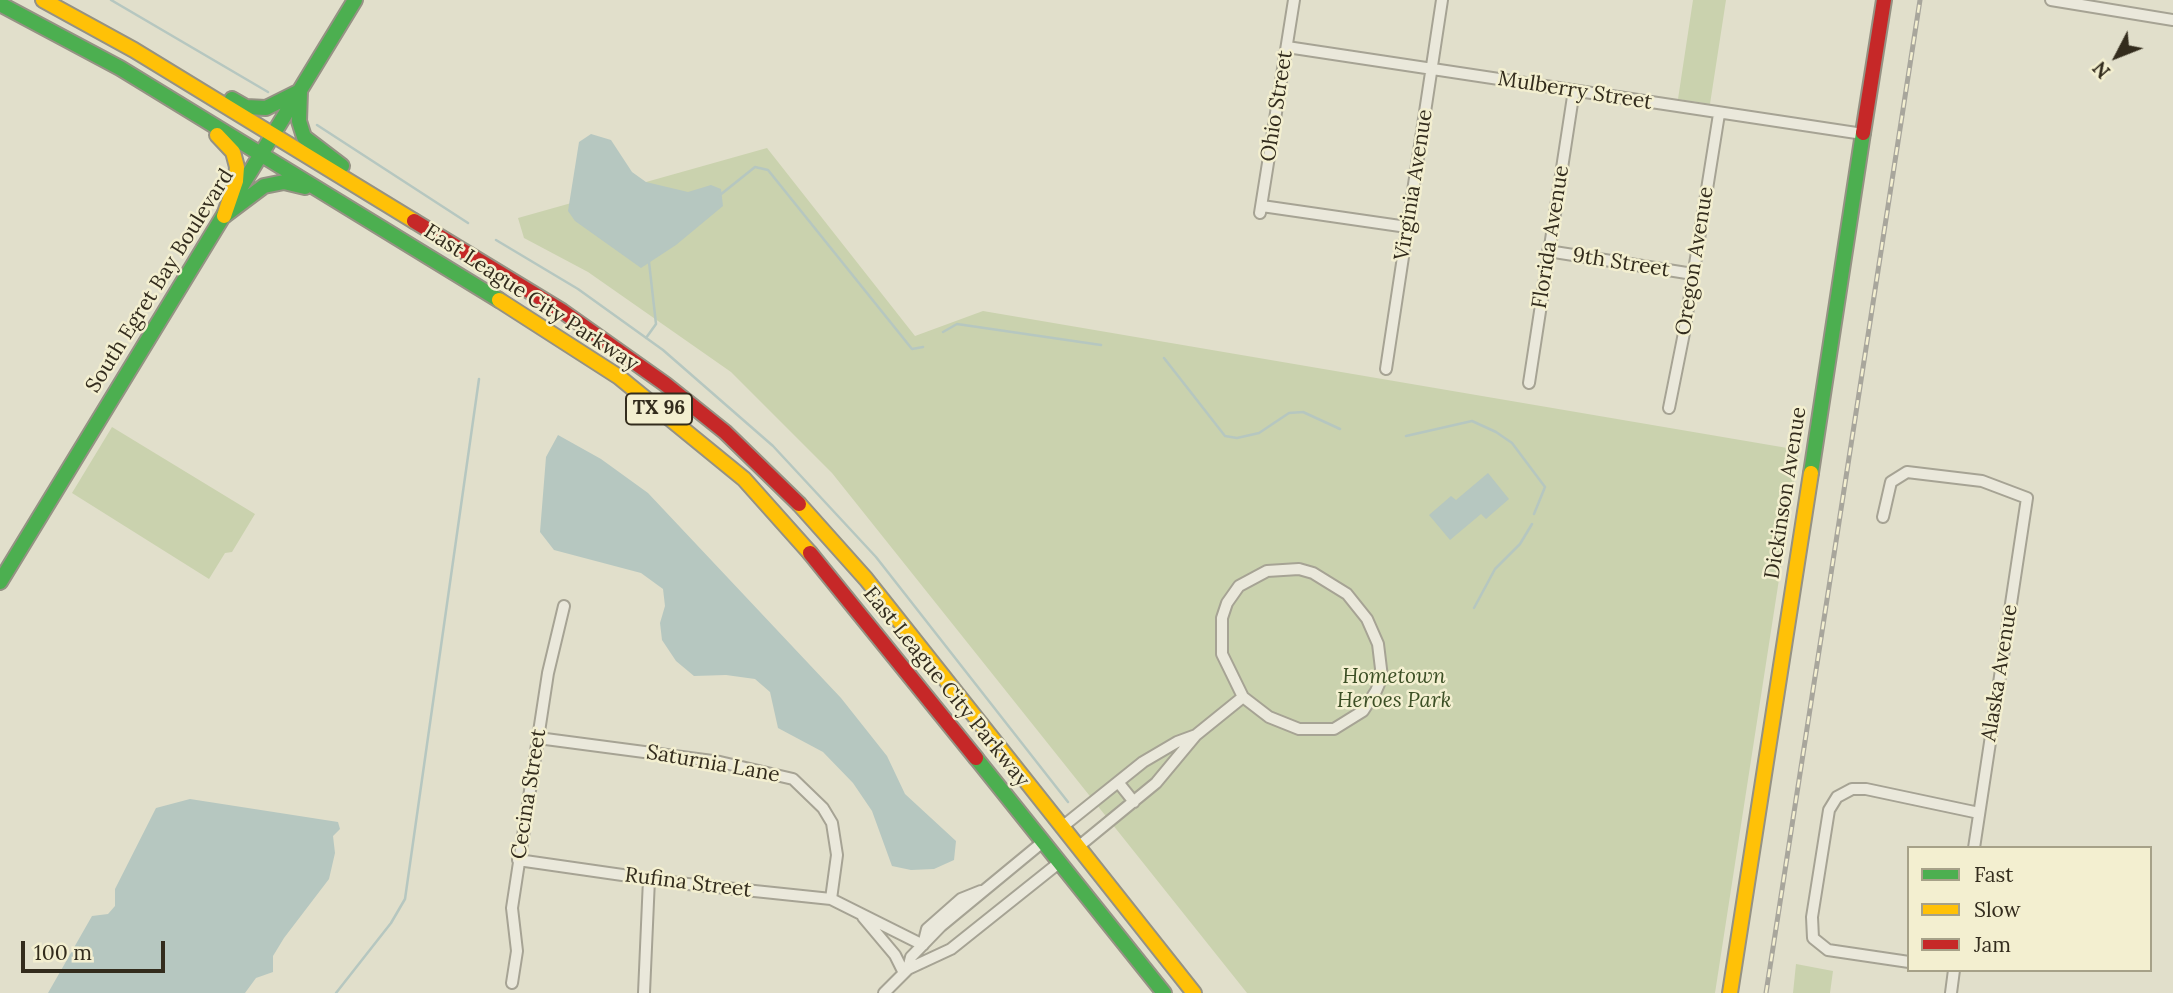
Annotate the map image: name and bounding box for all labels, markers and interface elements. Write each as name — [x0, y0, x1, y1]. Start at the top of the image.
north arrow — [2082, 21, 2152, 91]
street label: Ohio Street — [1256, 48, 1298, 164]
text: N — [2088, 57, 2115, 84]
street label: Mulberry Street — [1496, 66, 1654, 116]
street label: Virginia Avenue — [1390, 108, 1438, 262]
street label: South Egret Bay Boulevard — [81, 164, 239, 398]
street label: Florida Avenue — [1527, 164, 1575, 310]
street label: Oregon Avenue — [1671, 185, 1719, 337]
street label: East League City Parkway — [419, 219, 643, 377]
street label: 9th Street — [1571, 243, 1671, 283]
road number: TX 96 — [626, 394, 692, 424]
street label: Dickinson Avenue — [1760, 405, 1812, 581]
street label: East League City Parkway — [857, 582, 1035, 792]
street label: Alaska Avenue — [1977, 603, 2023, 743]
park label: Hometown Heroes Park — [1337, 664, 1451, 714]
street label: Cecina Street — [506, 727, 552, 861]
street label: Saturnia Lane — [644, 740, 782, 788]
legend — [1907, 846, 2152, 972]
text: Fast — [1974, 861, 2013, 888]
street label: Rufina Street — [623, 863, 753, 903]
text: Slow — [1974, 896, 2021, 923]
scale bar — [24, 926, 168, 970]
text: Jam — [1974, 931, 2011, 958]
text: 100 m — [34, 939, 92, 966]

